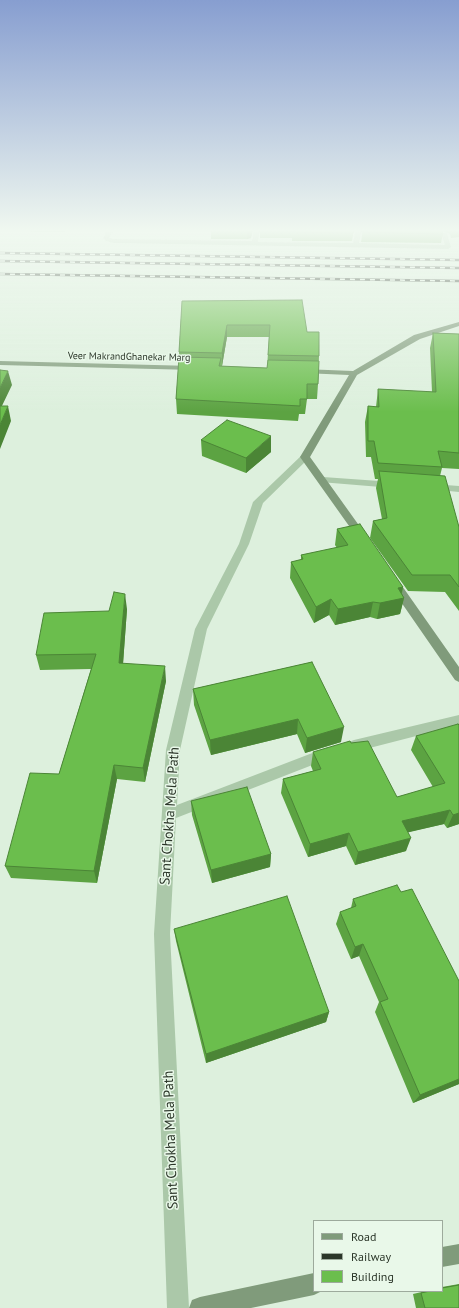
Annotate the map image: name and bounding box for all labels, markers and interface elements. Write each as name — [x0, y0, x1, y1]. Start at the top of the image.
street label: Veer MakrandGhanekar Marg — [68, 350, 190, 364]
street label: Sant Chokha Mela Path — [157, 746, 183, 886]
street label: Sant Chokha Mela Path — [160, 1071, 182, 1209]
legend — [313, 1220, 443, 1292]
text: Road — [351, 1229, 376, 1244]
text: Railway — [351, 1249, 391, 1264]
text: Building — [351, 1269, 394, 1284]

